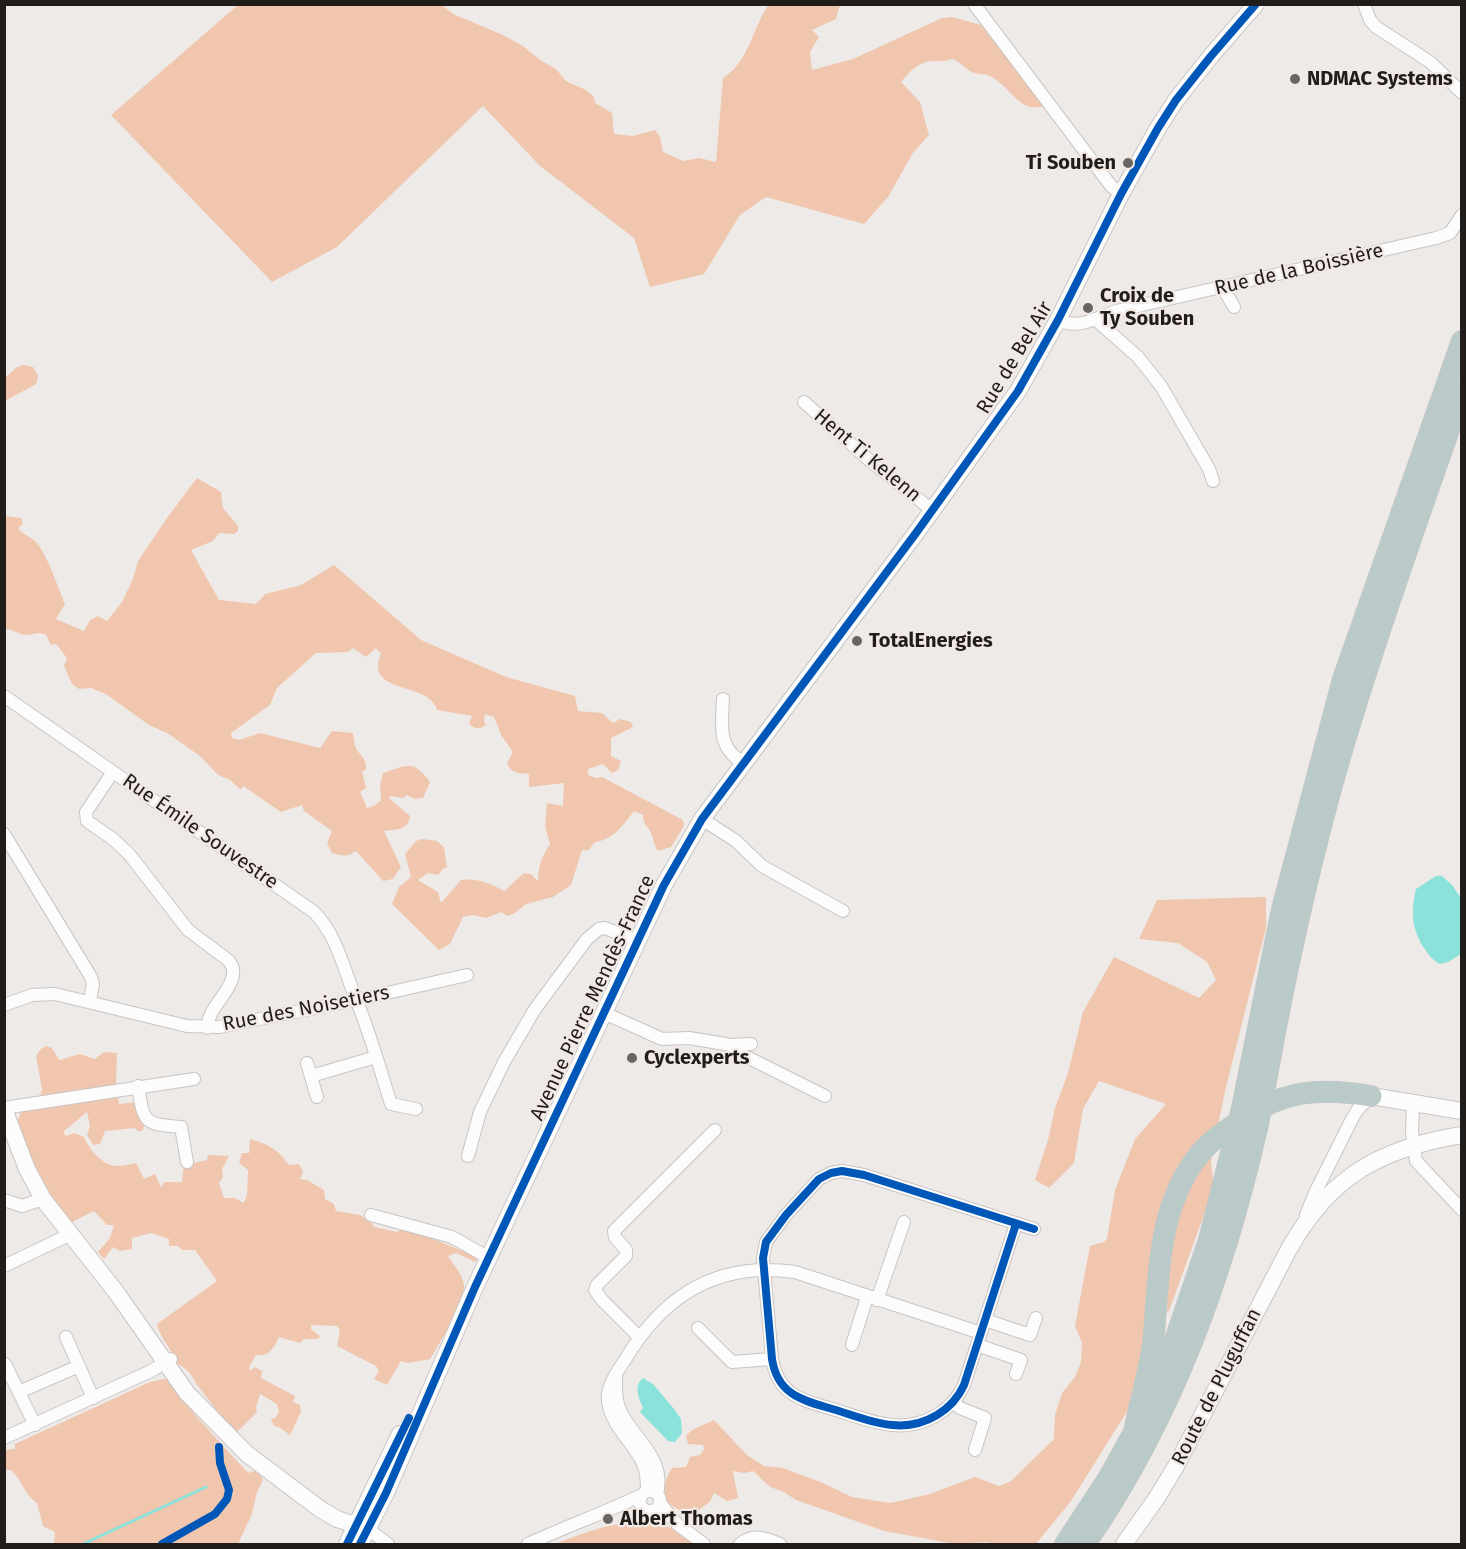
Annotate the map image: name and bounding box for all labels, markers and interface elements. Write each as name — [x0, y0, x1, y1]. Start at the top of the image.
place label: NDMAC Systems — [1307, 67, 1453, 91]
marker: NDMAC Systems — [1288, 72, 1302, 86]
place label: Ti Souben — [1026, 151, 1116, 175]
marker: Ti Souben — [1121, 156, 1135, 170]
street label: Rue de la Boissière — [1212, 239, 1386, 301]
place label: Croix de Ty Souben — [1100, 284, 1194, 331]
street label: Rue de Bel Air — [972, 297, 1058, 419]
marker: Croix de Ty Souben — [1081, 301, 1095, 315]
street label: Hent Ti Kelenn — [809, 404, 925, 508]
place label: TotalEnergies — [869, 629, 993, 653]
marker: TotalEnergies — [850, 634, 864, 648]
street label: Rue Émile Souvestre — [117, 769, 283, 895]
street label: Avenue Pierre Mendès-France — [526, 872, 660, 1124]
street label: Rue des Noisetiers — [221, 981, 391, 1037]
place label: Cyclexperts — [644, 1046, 750, 1070]
marker: Cyclexperts — [625, 1051, 639, 1065]
street label: Route de Pluguffan — [1167, 1305, 1267, 1469]
place label: Albert Thomas — [620, 1507, 753, 1531]
marker: Albert Thomas — [601, 1512, 615, 1526]

